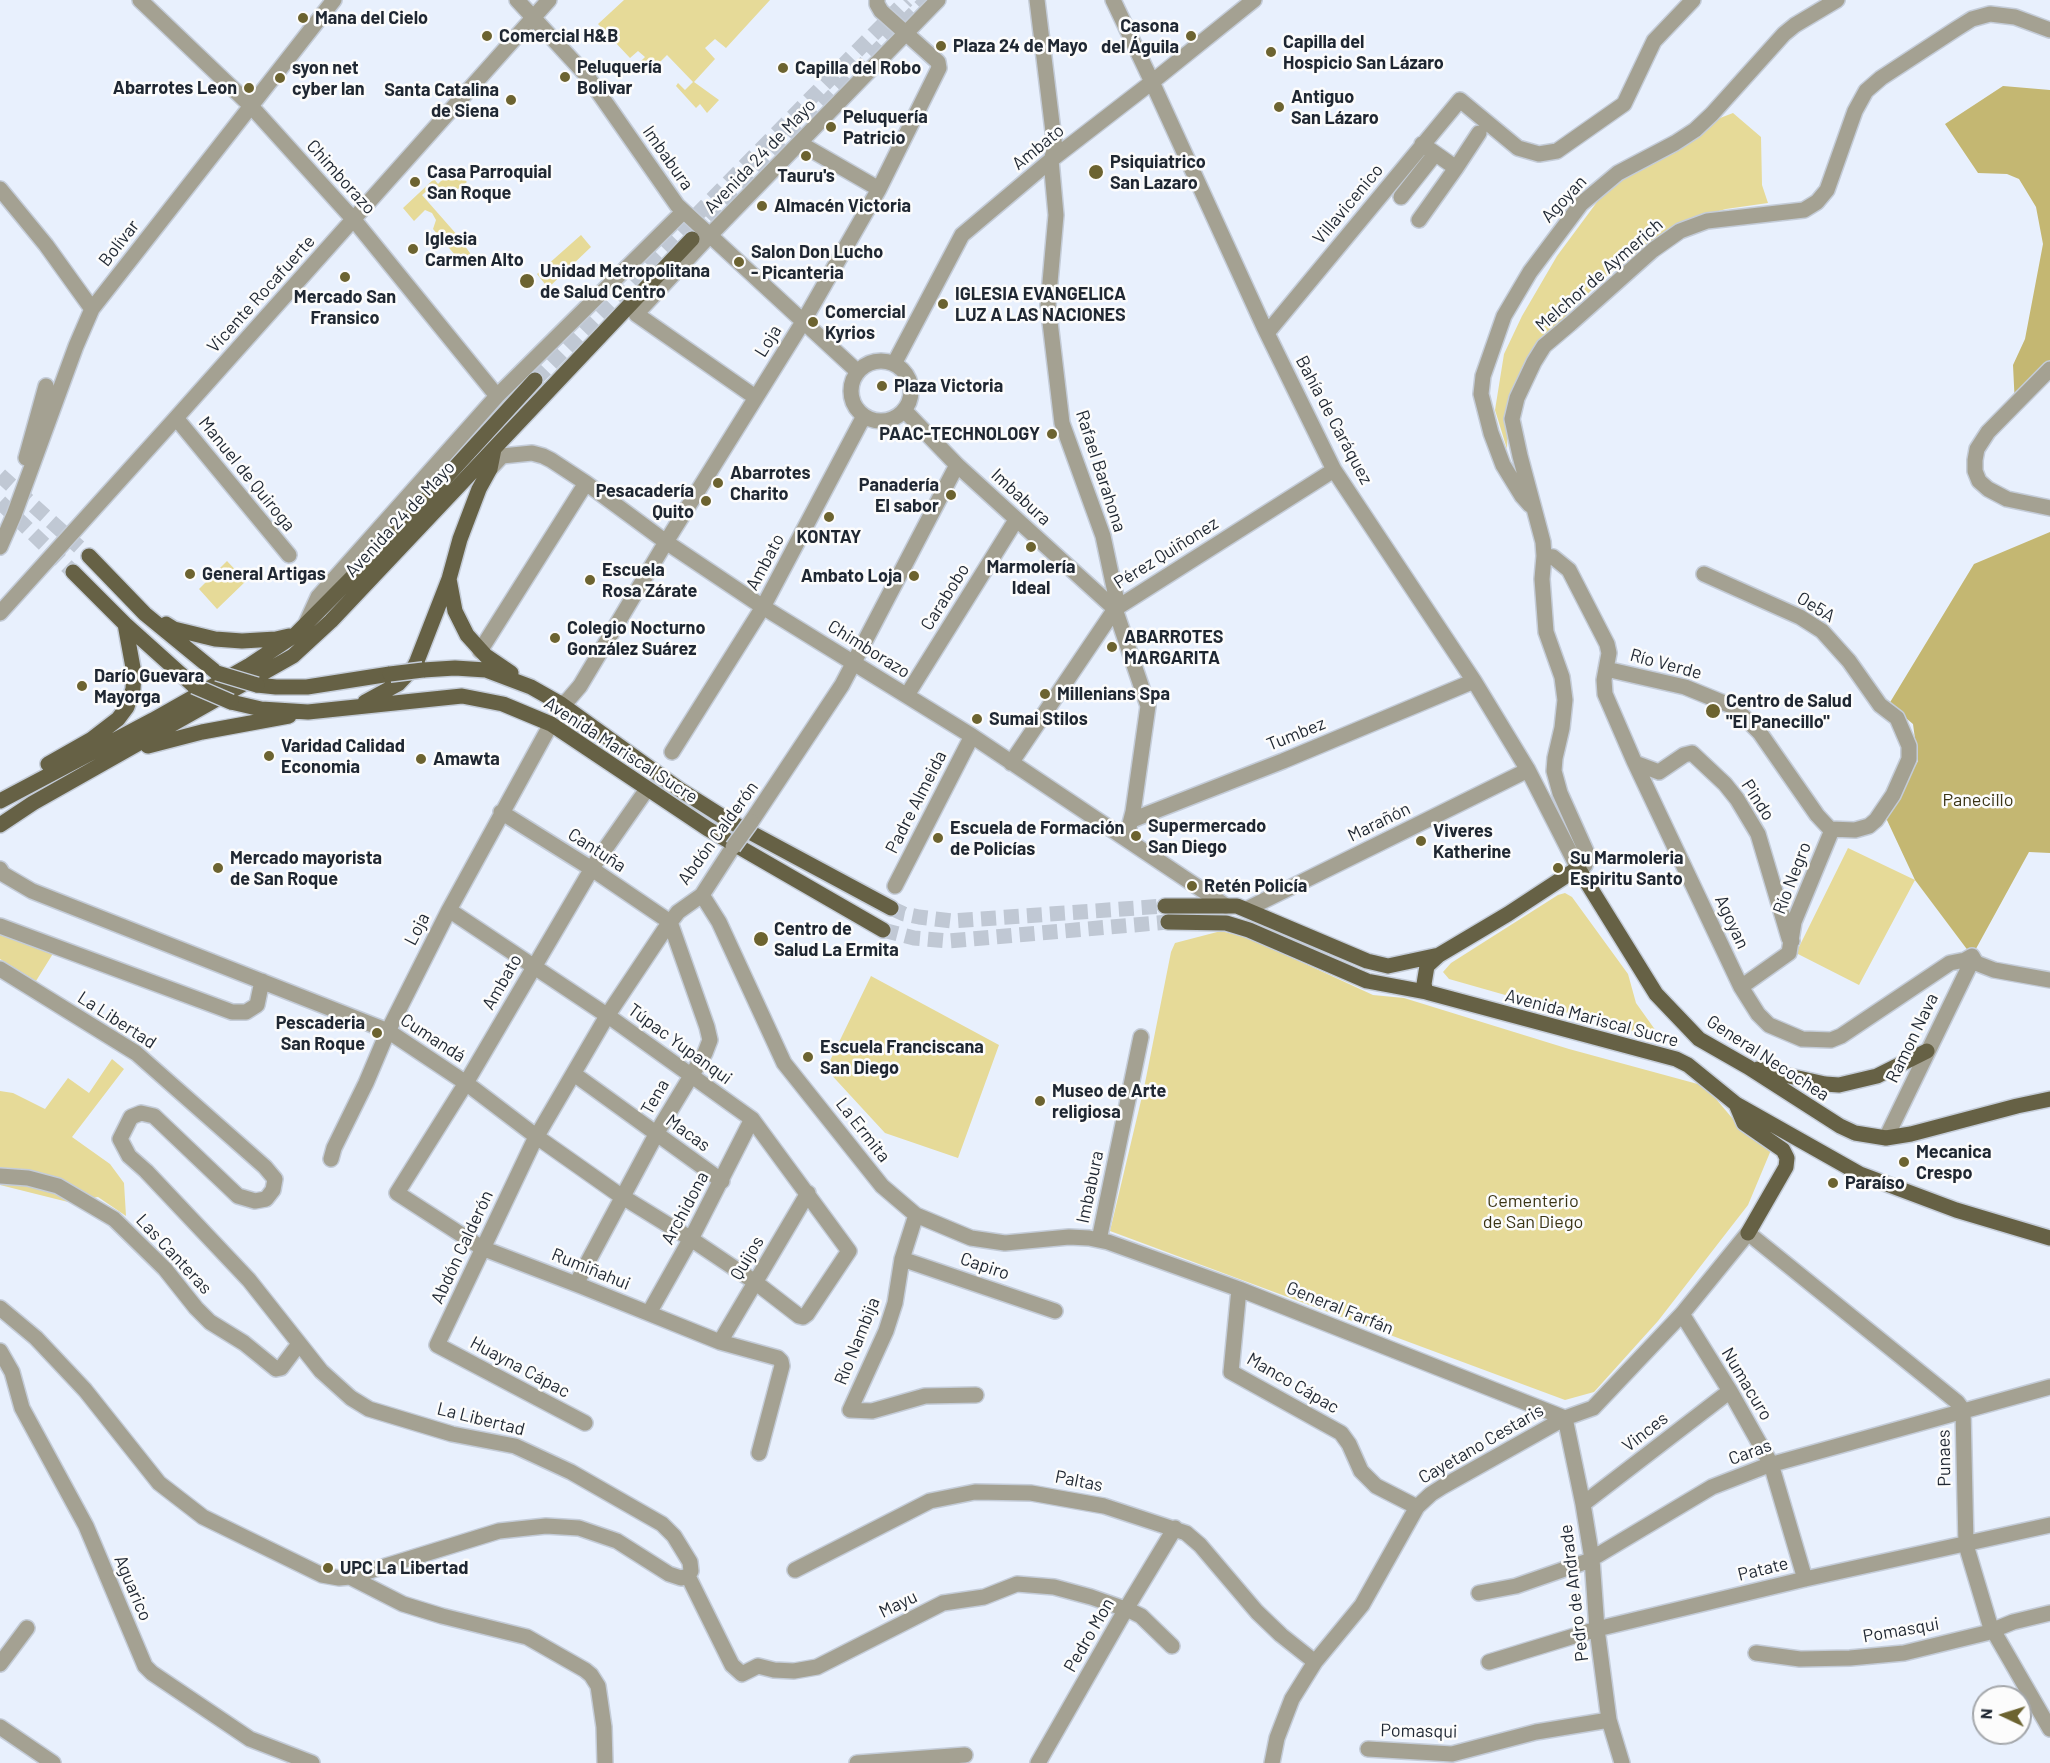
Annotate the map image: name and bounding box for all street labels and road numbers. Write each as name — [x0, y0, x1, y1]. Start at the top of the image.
street label: Avenida 24 de Mayo — [700, 94, 820, 218]
street label: Ambato — [1008, 119, 1068, 175]
street label: Imbabura — [638, 122, 698, 194]
street label: Chimborazo — [302, 135, 380, 219]
street label: Villavicenico — [1308, 160, 1388, 248]
street label: Agoyan — [1537, 171, 1591, 227]
street label: Melchor de Aymerich — [1531, 214, 1667, 336]
street label: Bolívar — [94, 215, 144, 271]
street label: Vicente Rocafuerte — [203, 231, 319, 357]
street label: Loja — [750, 321, 786, 361]
street label: Bahía de Caráquez — [1291, 352, 1377, 488]
street label: Rafael Barahona — [1071, 407, 1131, 535]
street label: Manuel de Quiroga — [194, 412, 300, 536]
street label: Avenida 24 de Mayo — [341, 456, 459, 582]
street label: Imbabura — [987, 464, 1055, 530]
street label: Pérez Quiñonez — [1110, 512, 1222, 594]
street label: Ambato — [741, 530, 789, 594]
street label: Carabobo — [916, 560, 974, 634]
street label: Oe5A — [1793, 587, 1839, 627]
street label: Chimborazo — [824, 615, 914, 683]
street label: Río Verde — [1628, 644, 1704, 684]
street label: Avenida Mariscal Sucre — [540, 692, 702, 808]
street label: Tumbez — [1264, 713, 1328, 755]
street label: Padre Almeida — [881, 747, 951, 857]
street label: Pindo — [1737, 775, 1779, 825]
street label: Abdón Calderón — [673, 777, 763, 889]
street label: Marañón — [1344, 798, 1414, 846]
street label: Cantuña — [564, 823, 630, 877]
street label: Río Negro — [1768, 839, 1816, 917]
street label: Agoyan — [1710, 892, 1754, 952]
street label: Loja — [400, 909, 434, 949]
street label: Ambato — [477, 950, 527, 1014]
street label: Avenida Mariscal Sucre — [1503, 984, 1681, 1052]
street label: La Libertad — [74, 987, 160, 1053]
street label: Ramon Nava — [1881, 990, 1943, 1086]
street label: Túpac Yupanqui — [624, 999, 736, 1089]
street label: Cumandá — [396, 1009, 470, 1067]
street label: General Necochea — [1703, 1010, 1833, 1106]
street label: Tena — [636, 1075, 674, 1119]
street label: La Ermita — [831, 1094, 895, 1166]
street label: Macas — [662, 1110, 714, 1156]
street label: Imbabura — [1072, 1149, 1108, 1225]
street label: Archidona — [657, 1168, 713, 1248]
street label: Abdón Calderón — [426, 1187, 498, 1307]
street label: Las Canteras — [131, 1209, 217, 1299]
street label: Quijos — [726, 1232, 768, 1284]
street label: Rumiñahui — [548, 1243, 634, 1295]
street label: Capiro — [957, 1248, 1013, 1284]
street label: General Farfán — [1283, 1277, 1397, 1339]
street label: Río Nambija — [830, 1294, 884, 1388]
street label: Huayna Cápac — [466, 1332, 574, 1402]
street label: Numacuro — [1717, 1344, 1777, 1424]
street label: Manco Cápac — [1243, 1348, 1343, 1418]
street label: La Libertad — [435, 1398, 527, 1440]
street label: Cayetano Cestaris — [1415, 1399, 1547, 1489]
street label: Vinces — [1618, 1407, 1672, 1457]
street label: Punaes — [1933, 1429, 1955, 1487]
street label: Caras — [1725, 1434, 1775, 1470]
street label: Paltas — [1053, 1466, 1105, 1496]
street label: Pedro de Andrade — [1555, 1523, 1593, 1663]
street label: Aguarico — [110, 1552, 156, 1624]
street label: Patate — [1736, 1552, 1790, 1586]
street label: Mayu — [875, 1586, 921, 1622]
street label: Pedro Mon — [1059, 1594, 1119, 1676]
street label: Pomasqui — [1861, 1613, 1941, 1647]
street label: Pomasqui — [1380, 1720, 1458, 1742]

